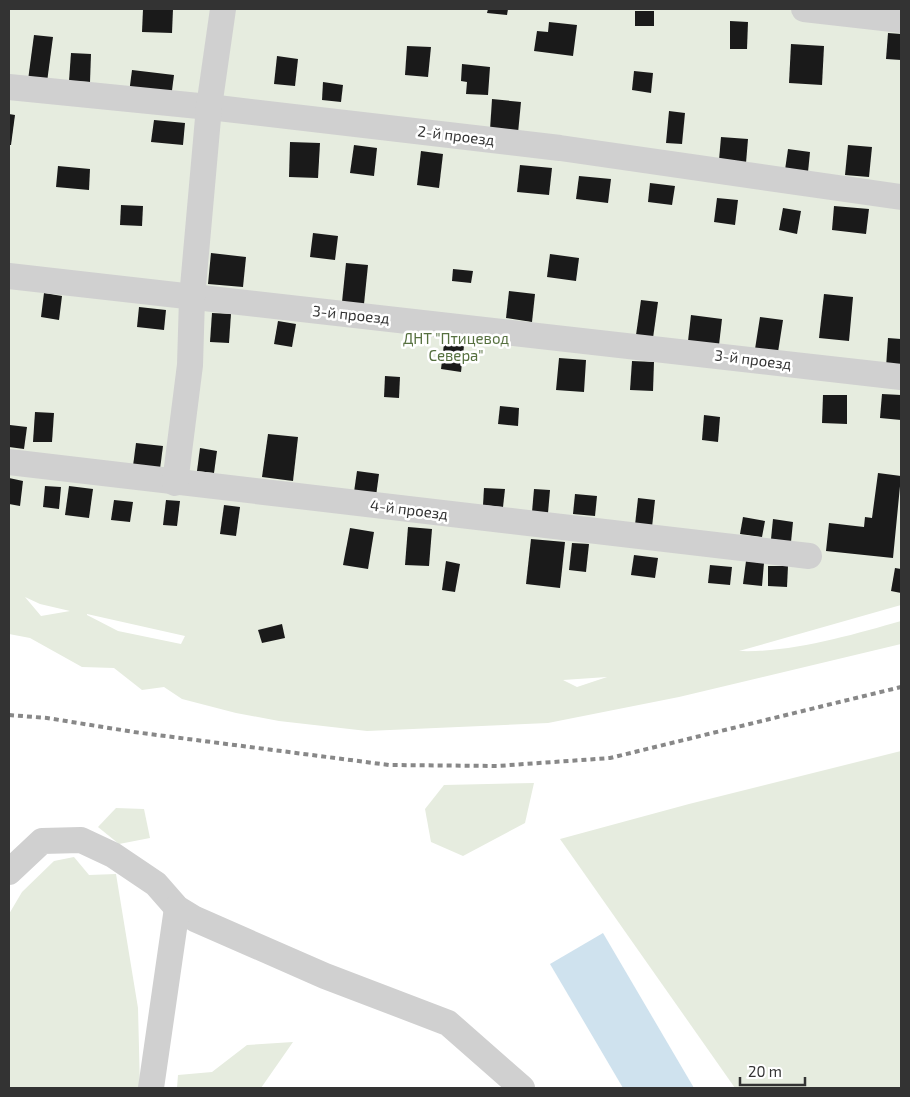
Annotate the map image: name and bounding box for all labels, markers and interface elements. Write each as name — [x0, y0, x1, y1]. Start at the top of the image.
street label: 2-й проезд — [417, 121, 496, 149]
street label: 3-й проезд — [312, 301, 391, 327]
park label: ДНТ "Птицевод Севера" — [403, 329, 509, 364]
street label: 3-й проезд — [714, 345, 793, 373]
street label: 4-й проезд — [369, 495, 449, 523]
scale bar — [740, 1054, 805, 1086]
text: 20 m — [748, 1062, 782, 1080]

